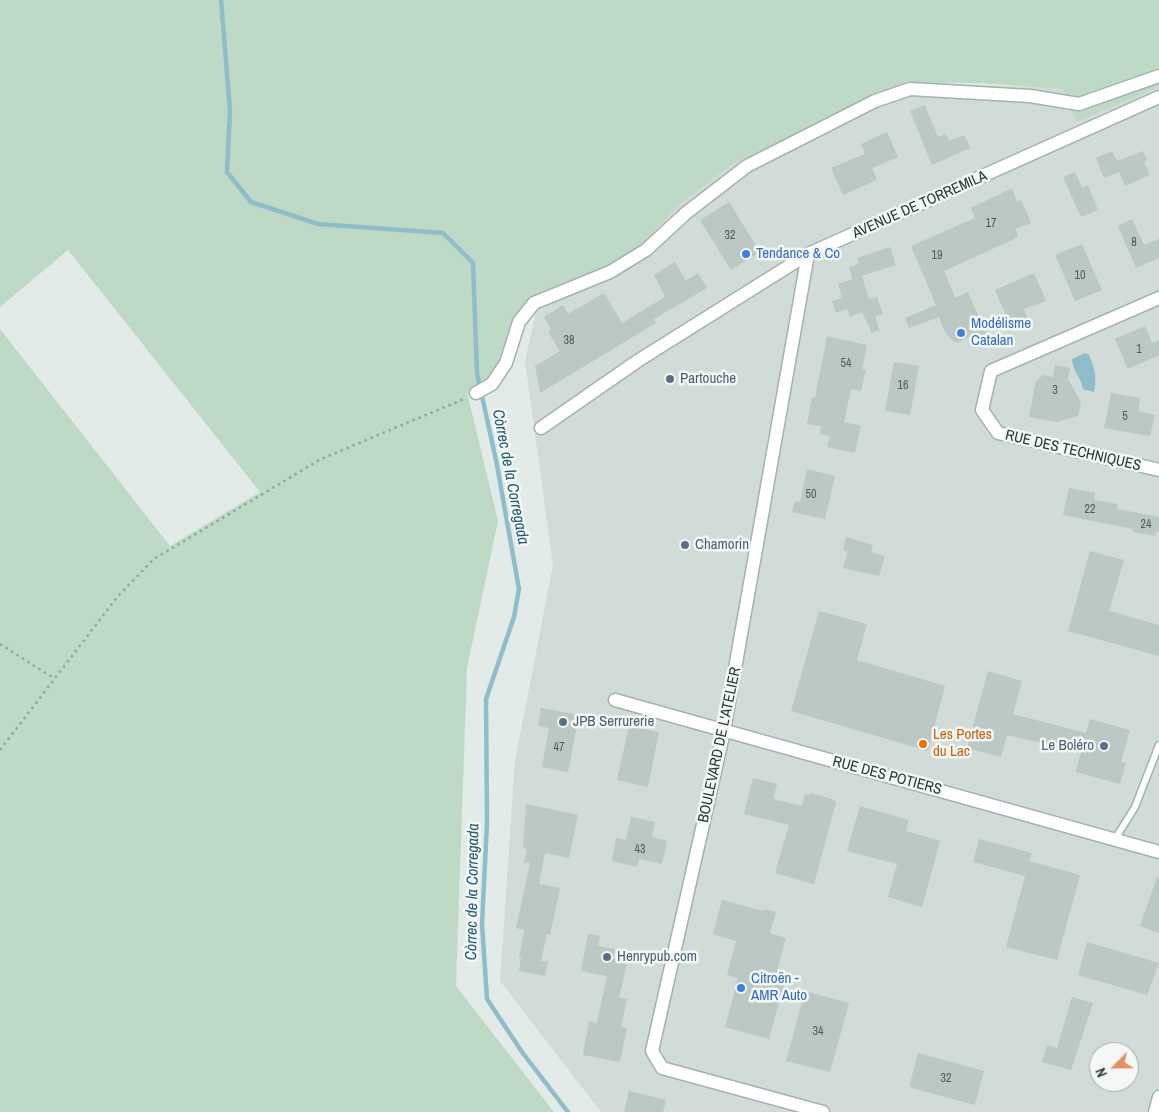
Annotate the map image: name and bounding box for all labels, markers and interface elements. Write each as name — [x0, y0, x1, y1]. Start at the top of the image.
street label: AVENUE DE TORREMILA — [850, 167, 990, 243]
house number: 17 — [986, 217, 996, 231]
house number: 32 — [725, 229, 735, 243]
house number: 8 — [1131, 236, 1137, 250]
place label: Tendance & Co — [756, 245, 840, 263]
marker: Tendance & Co — [740, 248, 752, 260]
house number: 19 — [932, 249, 942, 263]
house number: 10 — [1075, 269, 1085, 283]
place label: Modélisme Catalan — [971, 315, 1031, 350]
marker: Modélisme Catalan — [955, 327, 967, 339]
house number: 38 — [564, 334, 574, 348]
house number: 1 — [1136, 343, 1142, 357]
house number: 54 — [841, 357, 851, 371]
place label: Partouche — [680, 370, 736, 388]
marker: Partouche — [664, 373, 676, 385]
house number: 16 — [898, 379, 908, 393]
house number: 3 — [1052, 384, 1058, 398]
water label: Còrrec de la Corregada — [487, 408, 533, 546]
house number: 5 — [1122, 410, 1128, 424]
street label: RUE DES TECHNIQUES — [1003, 427, 1143, 475]
house number: 50 — [806, 488, 816, 502]
house number: 22 — [1085, 503, 1095, 517]
house number: 24 — [1141, 518, 1151, 532]
place label: Chamorin — [695, 536, 749, 554]
marker: Chamorin — [679, 539, 691, 551]
street label: BOULEVARD DE L'ATELIER — [695, 666, 745, 824]
place label: JPB Serrurerie — [573, 713, 654, 731]
marker: JPB Serrurerie — [557, 716, 569, 728]
place label: Les Portes du Lac — [933, 726, 992, 761]
place label: Le Boléro — [1041, 737, 1094, 755]
marker: Les Portes du Lac — [917, 738, 929, 750]
marker: Le Boléro — [1098, 740, 1110, 752]
house number: 47 — [554, 741, 564, 755]
street label: RUE DES POTIERS — [831, 753, 943, 799]
water label: Còrrec de la Corregada — [462, 823, 484, 961]
house number: 43 — [635, 843, 645, 857]
place label: Henrypub.com — [617, 948, 697, 966]
marker: Henrypub.com — [601, 951, 613, 963]
place label: Citroën - AMR Auto — [751, 970, 807, 1005]
marker: Citroën - AMR Auto — [735, 982, 747, 994]
house number: 34 — [813, 1025, 823, 1039]
north arrow — [1089, 1042, 1139, 1092]
text: N — [1091, 1065, 1111, 1080]
house number: 32 — [941, 1072, 951, 1086]

